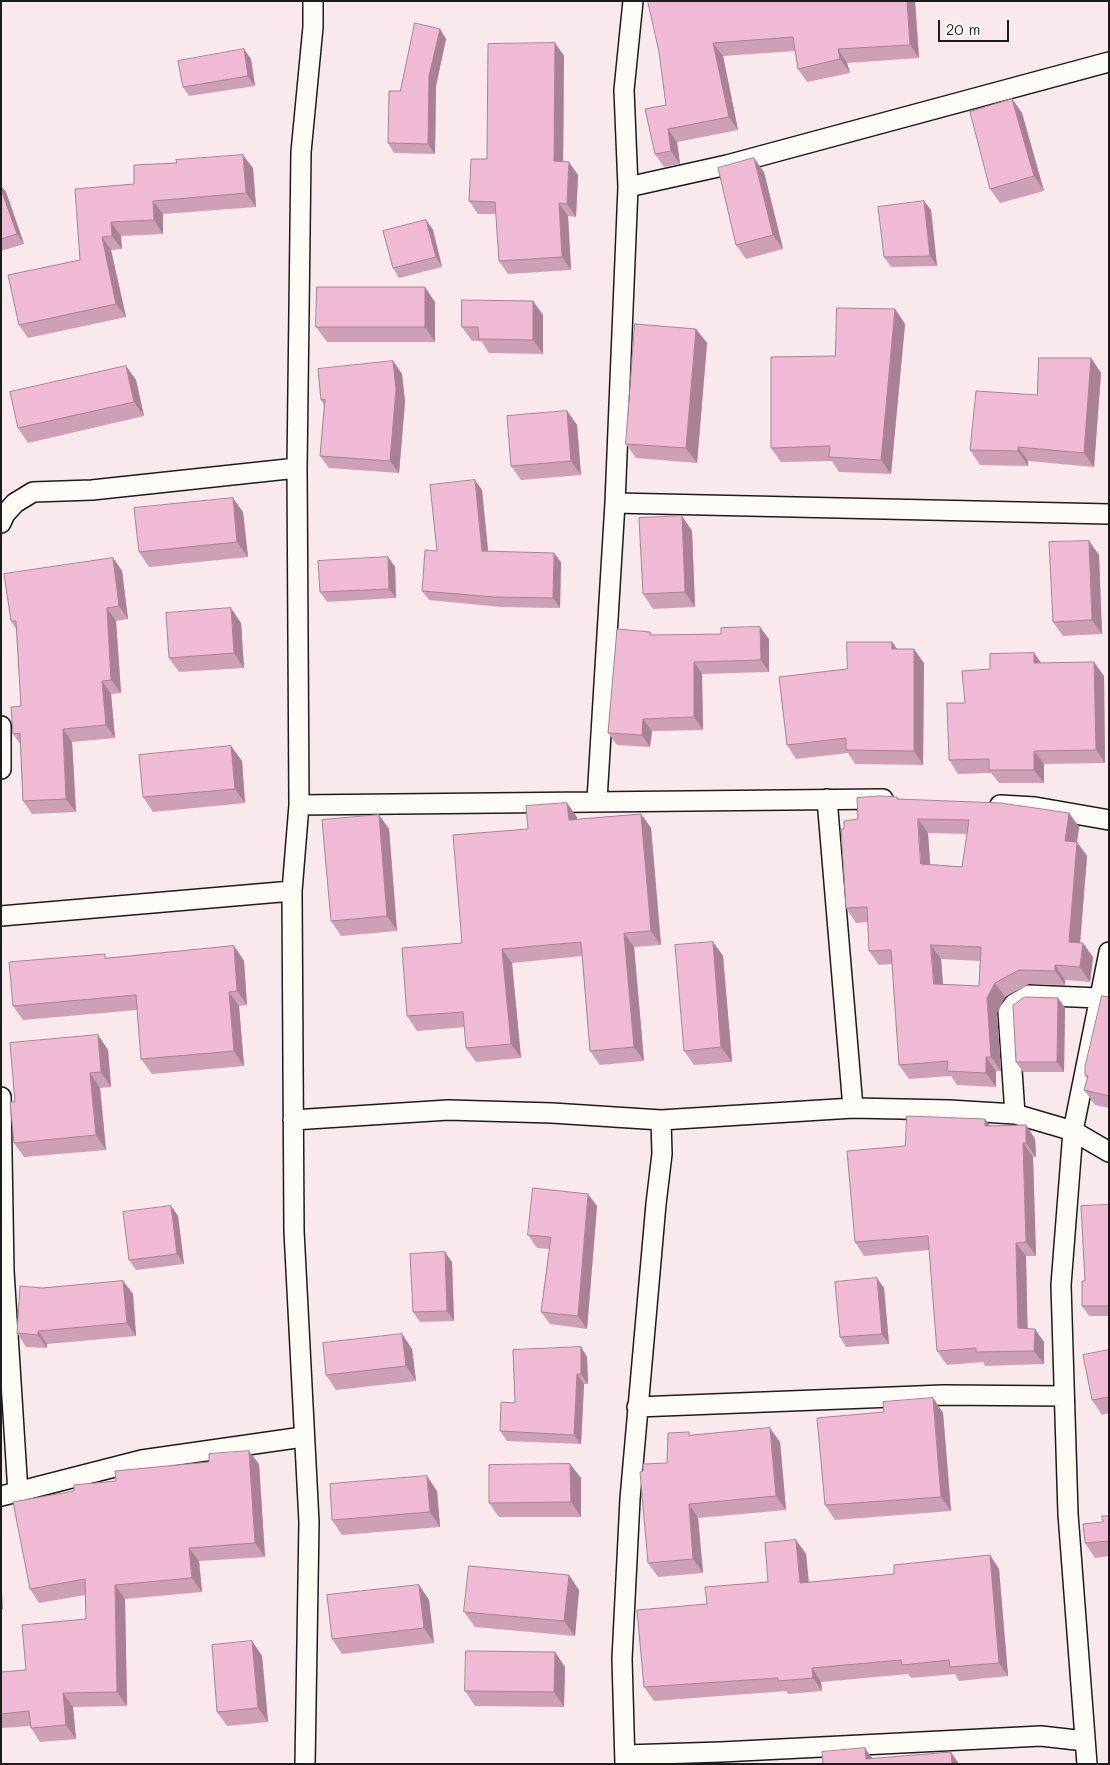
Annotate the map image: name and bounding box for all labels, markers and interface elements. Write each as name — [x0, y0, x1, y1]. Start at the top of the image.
scale bar — [940, 10, 1011, 42]
text: 20 m — [946, 19, 980, 39]

